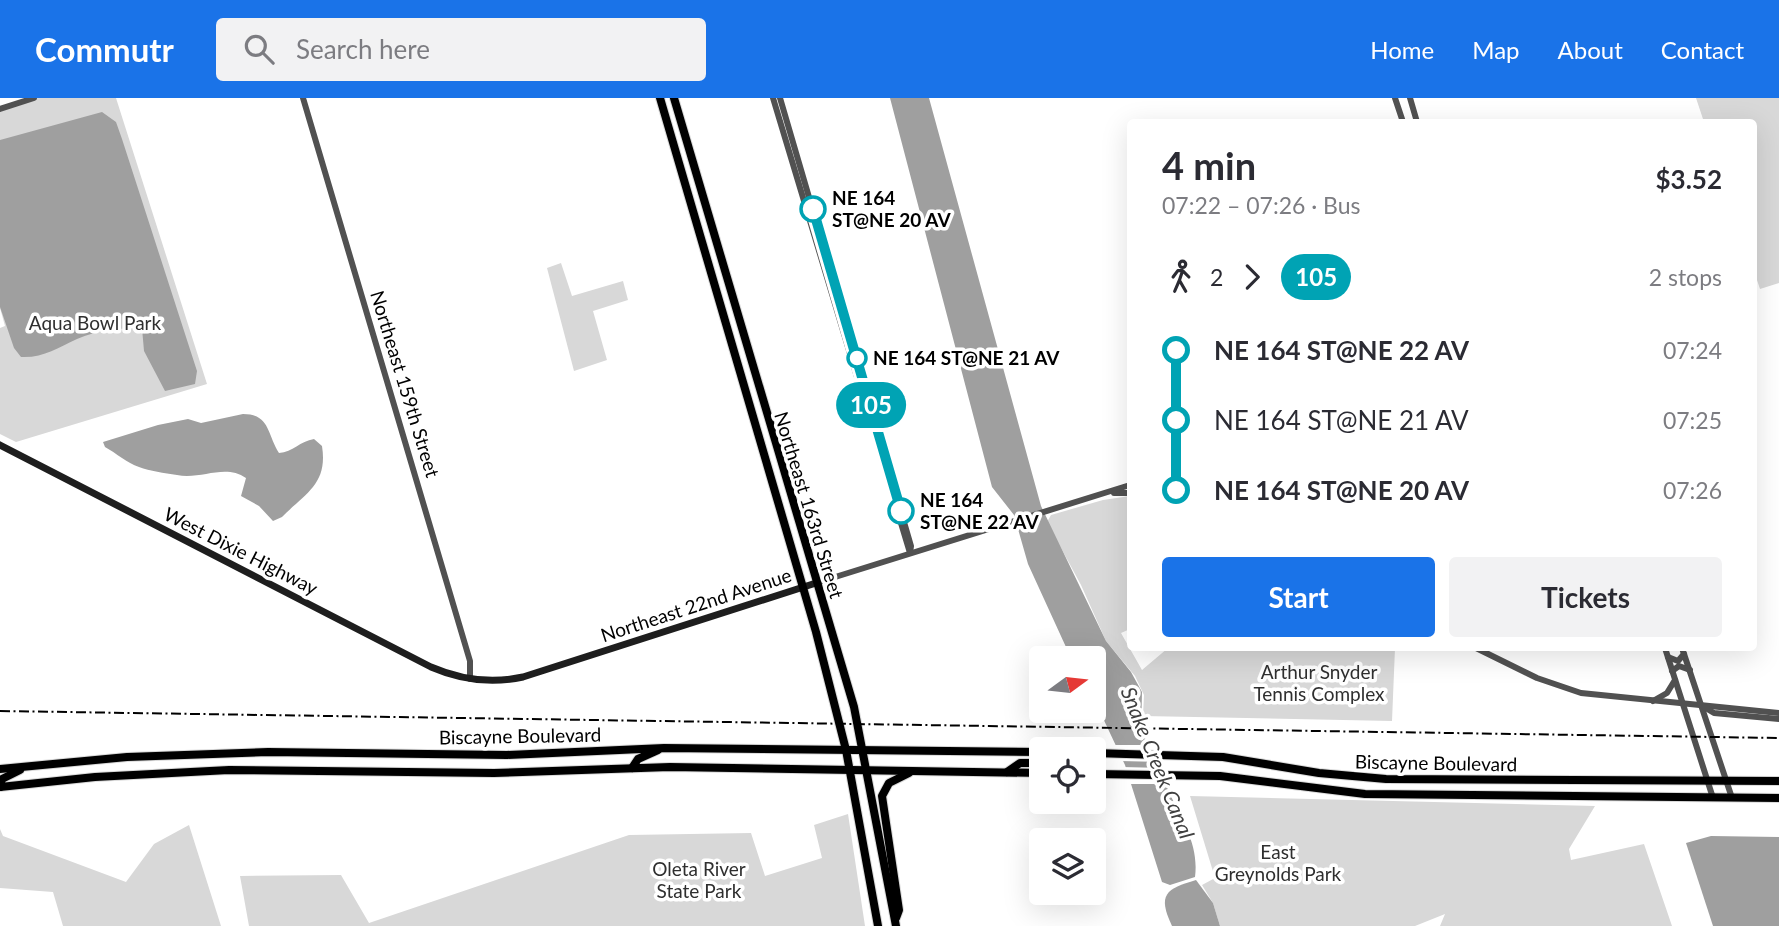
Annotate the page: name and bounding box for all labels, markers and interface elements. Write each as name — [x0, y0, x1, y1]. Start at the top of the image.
search box — [216, 18, 706, 81]
text: Commutr — [35, 29, 174, 69]
icon: search — [240, 30, 278, 68]
text: Search here — [296, 33, 430, 65]
text: Home — [1370, 35, 1434, 64]
text: Map — [1472, 35, 1520, 64]
text: About — [1558, 35, 1623, 64]
text: Contact — [1661, 35, 1744, 64]
text: 4 min — [1162, 142, 1256, 188]
text: $3.52 — [1656, 163, 1722, 195]
place label: NE 164 ST@NE 20 AV — [832, 186, 951, 231]
text: 07:22 – 07:26 · Bus — [1162, 191, 1361, 219]
marker: NE 164 ST@NE 20 AV — [800, 196, 826, 222]
icon: walk — [1162, 258, 1200, 296]
icon: forward — [1233, 258, 1271, 296]
text: 105 — [1295, 262, 1337, 291]
text: 2 — [1210, 263, 1223, 291]
text: 2 stops — [1649, 263, 1722, 291]
street label: Northeast 159th Street — [366, 288, 445, 480]
park label: Aqua Bowl Park — [29, 311, 162, 334]
text: NE 164 ST@NE 22 AV — [1214, 334, 1469, 366]
text: 07:24 — [1663, 336, 1722, 364]
place label: NE 164 ST@NE 21 AV — [873, 346, 1060, 369]
marker: NE 164 ST@NE 21 AV — [847, 348, 867, 368]
line badge: 105 — [831, 382, 911, 428]
text: 105 — [850, 390, 892, 419]
text: NE 164 ST@NE 21 AV — [1214, 404, 1469, 436]
text: 07:25 — [1663, 406, 1722, 434]
street label: Northeast 163rd Street — [770, 409, 849, 601]
text: NE 164 ST@NE 20 AV — [1214, 474, 1469, 506]
text: 07:26 — [1663, 476, 1722, 504]
place label: NE 164 ST@NE 22 AV — [920, 488, 1039, 533]
marker: NE 164 ST@NE 22 AV — [888, 498, 914, 524]
street label: West Dixie Highway — [161, 502, 322, 599]
button: Start — [1162, 557, 1435, 637]
button: Tickets — [1449, 557, 1722, 637]
street label: Northeast 22nd Avenue — [598, 563, 794, 646]
north arrow — [1029, 646, 1106, 723]
map controls — [1029, 646, 1106, 905]
park label: Arthur Snyder Tennis Complex — [1253, 660, 1385, 705]
water label: Snake Creek Canal — [1117, 683, 1200, 842]
street label: Biscayne Boulevard — [439, 723, 601, 748]
button: locate — [1029, 737, 1106, 814]
street label: Biscayne Boulevard — [1355, 750, 1517, 775]
button: layers — [1029, 828, 1106, 905]
park label: East Greynolds Park — [1215, 840, 1342, 885]
park label: Oleta River State Park — [652, 857, 746, 902]

